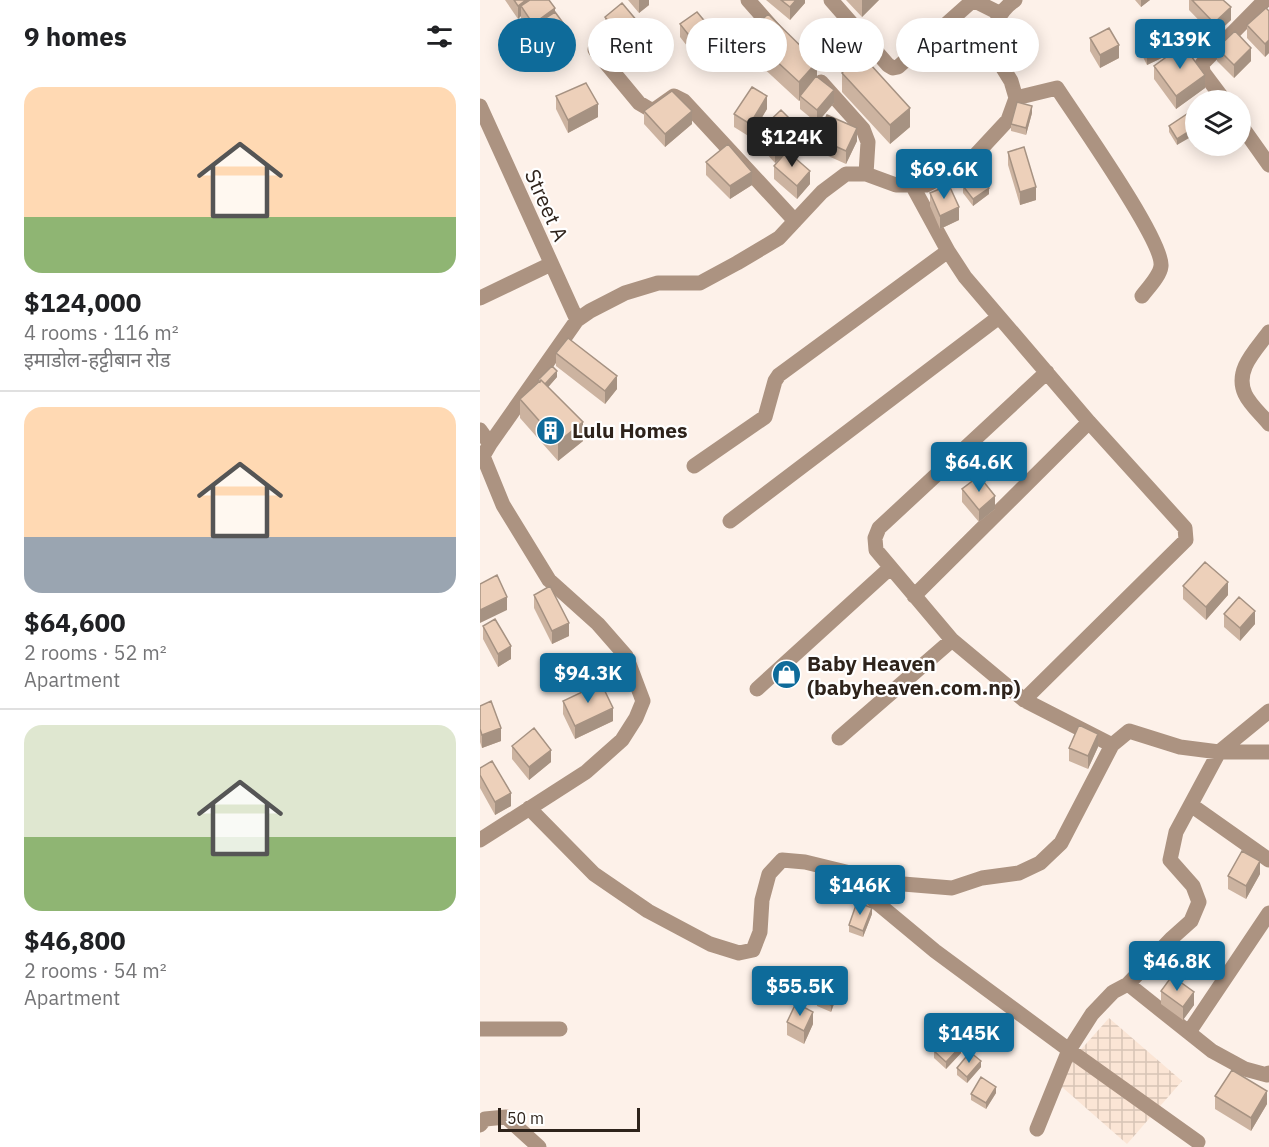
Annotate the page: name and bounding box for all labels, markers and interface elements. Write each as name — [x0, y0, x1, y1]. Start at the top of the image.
chip: Buy — [498, 18, 576, 72]
chip: Rent — [588, 18, 674, 72]
chip: Filters — [686, 18, 787, 72]
chip: New — [799, 18, 884, 72]
chip: Apartment — [896, 18, 1039, 72]
text: 9 homes — [24, 19, 127, 53]
pin: $139K — [1138, 19, 1222, 70]
icon: filters — [423, 20, 456, 53]
text: $139K — [1149, 25, 1211, 52]
map controls — [1185, 90, 1251, 156]
button: layers — [1185, 90, 1251, 156]
pin: $124K — [750, 117, 834, 168]
text: $124K — [761, 123, 823, 150]
icon: home — [186, 126, 294, 234]
pin: $69.6K — [895, 149, 993, 200]
text: $69.6K — [910, 155, 978, 182]
street label: Street A — [519, 165, 575, 245]
text: $124,000 — [24, 285, 141, 319]
text: 4 rooms · 116 m² — [24, 319, 179, 346]
text: इमाडोल-हट्टीबान रोड — [24, 346, 170, 373]
building icon: Lulu Homes — [535, 414, 567, 446]
place label: Lulu Homes — [572, 416, 688, 444]
pin: $64.6K — [930, 442, 1028, 493]
icon: home — [186, 446, 294, 554]
text: $64.6K — [945, 448, 1013, 475]
text: $64,600 — [24, 605, 126, 639]
text: 2 rooms · 52 m² — [24, 639, 167, 666]
place label: Baby Heaven (babyheaven.com.np) — [807, 649, 1021, 701]
pin: $94.3K — [539, 653, 637, 704]
text: $94.3K — [554, 659, 622, 686]
shop icon: Baby Heaven (babyheaven.com.np) — [770, 659, 802, 691]
text: Apartment — [24, 666, 120, 693]
icon: home — [186, 764, 294, 872]
pin: $146K — [818, 865, 902, 916]
text: $146K — [829, 871, 891, 898]
text: $46,800 — [24, 923, 126, 957]
pin: $46.8K — [1128, 941, 1226, 992]
text: $46.8K — [1143, 947, 1211, 974]
text: 2 rooms · 54 m² — [24, 957, 167, 984]
pin: $55.5K — [751, 966, 849, 1017]
text: $55.5K — [766, 972, 834, 999]
text: Apartment — [24, 984, 120, 1011]
pin: $145K — [927, 1013, 1011, 1064]
text: $145K — [938, 1019, 1000, 1046]
scale bar — [498, 1105, 640, 1132]
text: 50 m — [507, 1108, 544, 1128]

